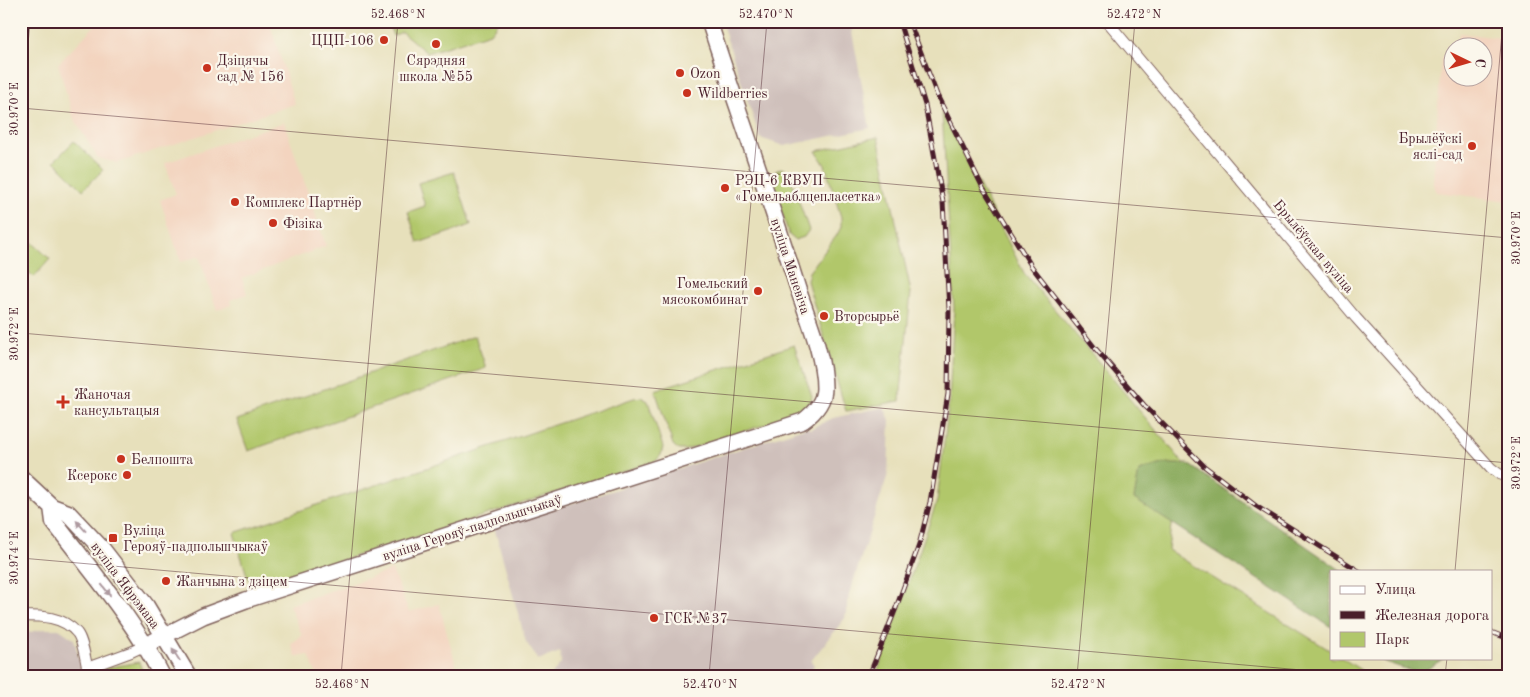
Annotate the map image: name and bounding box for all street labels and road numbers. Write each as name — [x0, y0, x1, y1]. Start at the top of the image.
street label: Брылёўская вуліца — [1270, 197, 1356, 296]
street label: вуліца Маневіча — [768, 217, 812, 316]
street label: вуліца Герояў-падпольшчыкаў — [381, 492, 564, 564]
street label: вуліца Яфрэмава — [87, 540, 162, 632]

